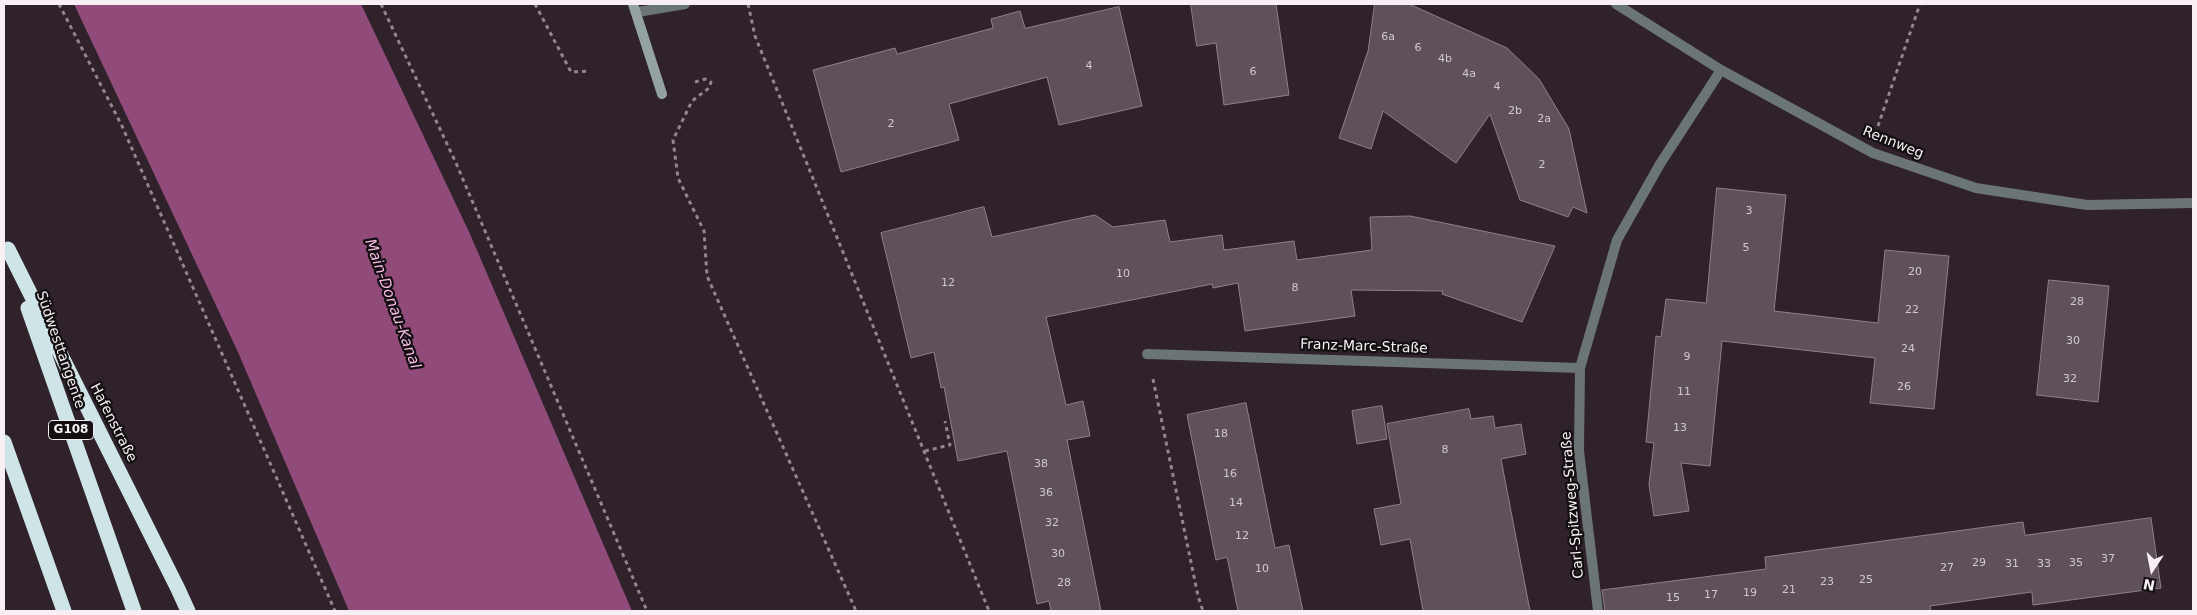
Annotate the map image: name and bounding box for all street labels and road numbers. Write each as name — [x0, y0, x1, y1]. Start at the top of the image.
street label: Rennweg — [1860, 123, 1926, 163]
street label: Südwesttangente — [32, 289, 88, 411]
street label: Franz-Marc-Straße — [1300, 336, 1428, 358]
street label: Hafenstraße — [86, 381, 140, 465]
road number: G108 — [48, 420, 94, 440]
street label: Carl-Spitzweg-Straße — [1558, 431, 1588, 579]

